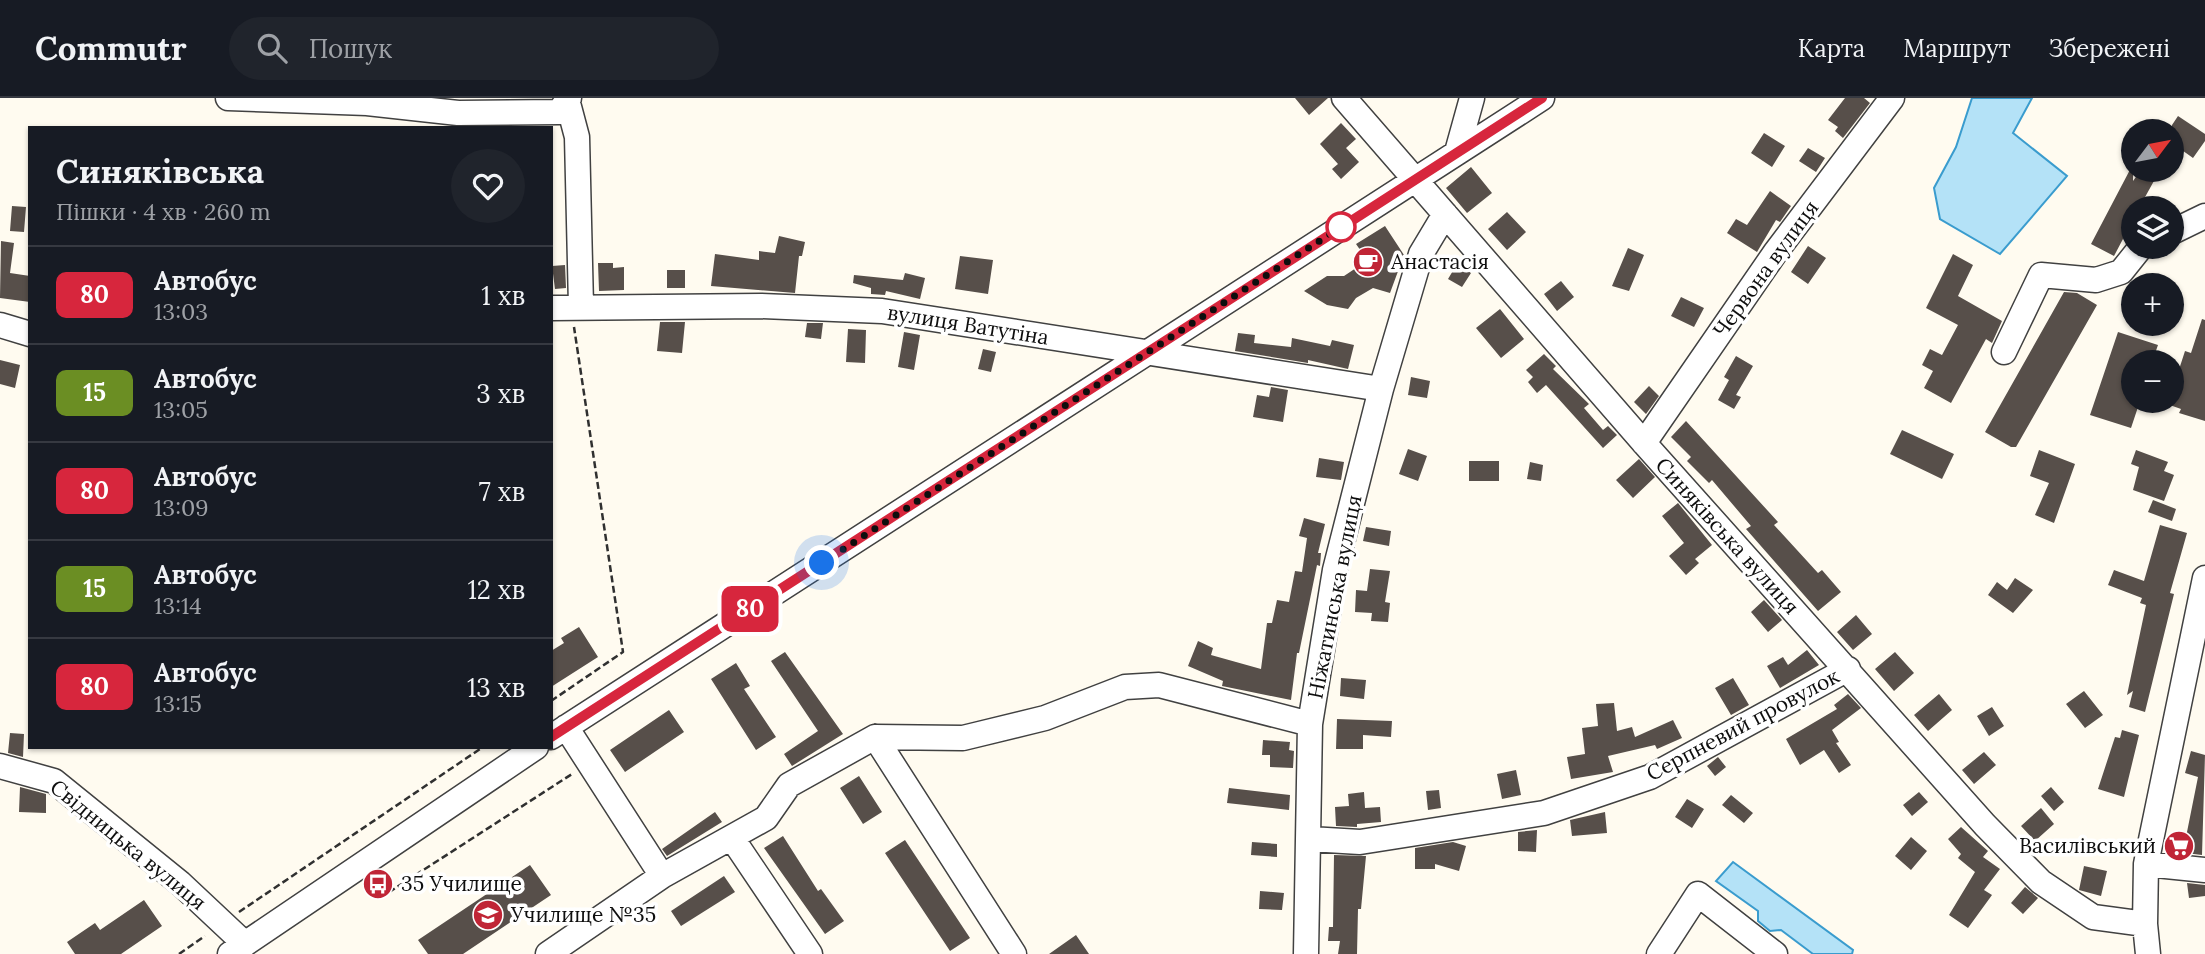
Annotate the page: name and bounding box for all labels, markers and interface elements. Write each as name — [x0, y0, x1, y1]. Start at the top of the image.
search box — [229, 17, 719, 80]
text: Commutr — [35, 27, 187, 69]
icon: search — [253, 29, 291, 67]
text: Пошук — [309, 32, 392, 65]
text: Карта — [1798, 33, 1865, 64]
text: Маршрут — [1903, 33, 2011, 64]
text: Збережені — [2049, 33, 2170, 64]
north arrow — [2121, 119, 2184, 182]
map controls — [2121, 119, 2184, 413]
button: heart — [451, 149, 525, 223]
text: Синяківська — [56, 150, 264, 192]
street label: Червона вулиця — [1707, 195, 1824, 342]
button: layers — [2121, 196, 2184, 259]
text: Пішки · 4 хв · 260 m — [56, 197, 271, 226]
unlabelled marker — [1326, 212, 1356, 242]
cafe icon: Анастасія — [1351, 245, 1385, 279]
place label: Анастасія — [1390, 248, 1489, 275]
text: Автобус — [154, 264, 257, 297]
button: + — [2121, 273, 2184, 336]
text: 80 — [80, 279, 109, 310]
text: 1 хв — [481, 279, 525, 312]
text: 13:03 — [154, 297, 208, 326]
street label: вулиця Ватутіна — [885, 298, 1051, 351]
button: − — [2121, 350, 2184, 413]
text: Автобус — [154, 362, 257, 395]
text: 15 — [83, 377, 106, 408]
text: 3 хв — [476, 377, 525, 410]
text: 13:05 — [154, 395, 208, 424]
street label: Синяківська вулиця — [1650, 452, 1805, 620]
text: Автобус — [154, 460, 257, 493]
text: 80 — [80, 475, 109, 506]
text: 7 хв — [479, 475, 525, 508]
text: 13:09 — [154, 493, 209, 522]
street label: Ніжатинська вулиця — [1301, 493, 1368, 701]
your location — [804, 545, 839, 580]
text: Автобус — [154, 558, 257, 591]
text: 15 — [83, 573, 106, 604]
text: 12 хв — [467, 573, 525, 606]
line badge: 80 — [718, 586, 782, 632]
text: 13:14 — [154, 591, 202, 620]
text: 80 — [736, 593, 765, 624]
text: Автобус — [154, 656, 257, 689]
street label: Серпневий провулок — [1642, 662, 1844, 787]
text: 80 — [80, 671, 109, 702]
text: 13 хв — [467, 671, 525, 704]
text: 13:15 — [154, 689, 202, 718]
street label: Свідницька вулиця — [45, 773, 212, 916]
supermarket icon: Василівський — [2162, 829, 2196, 863]
place label: Василівський — [2019, 832, 2156, 859]
bus stop icon: 35 Училище — [361, 867, 395, 901]
place label: 35 Училище — [401, 870, 522, 897]
school or university icon: Училище №35 — [471, 898, 505, 932]
place label: Училище №35 — [510, 901, 656, 928]

